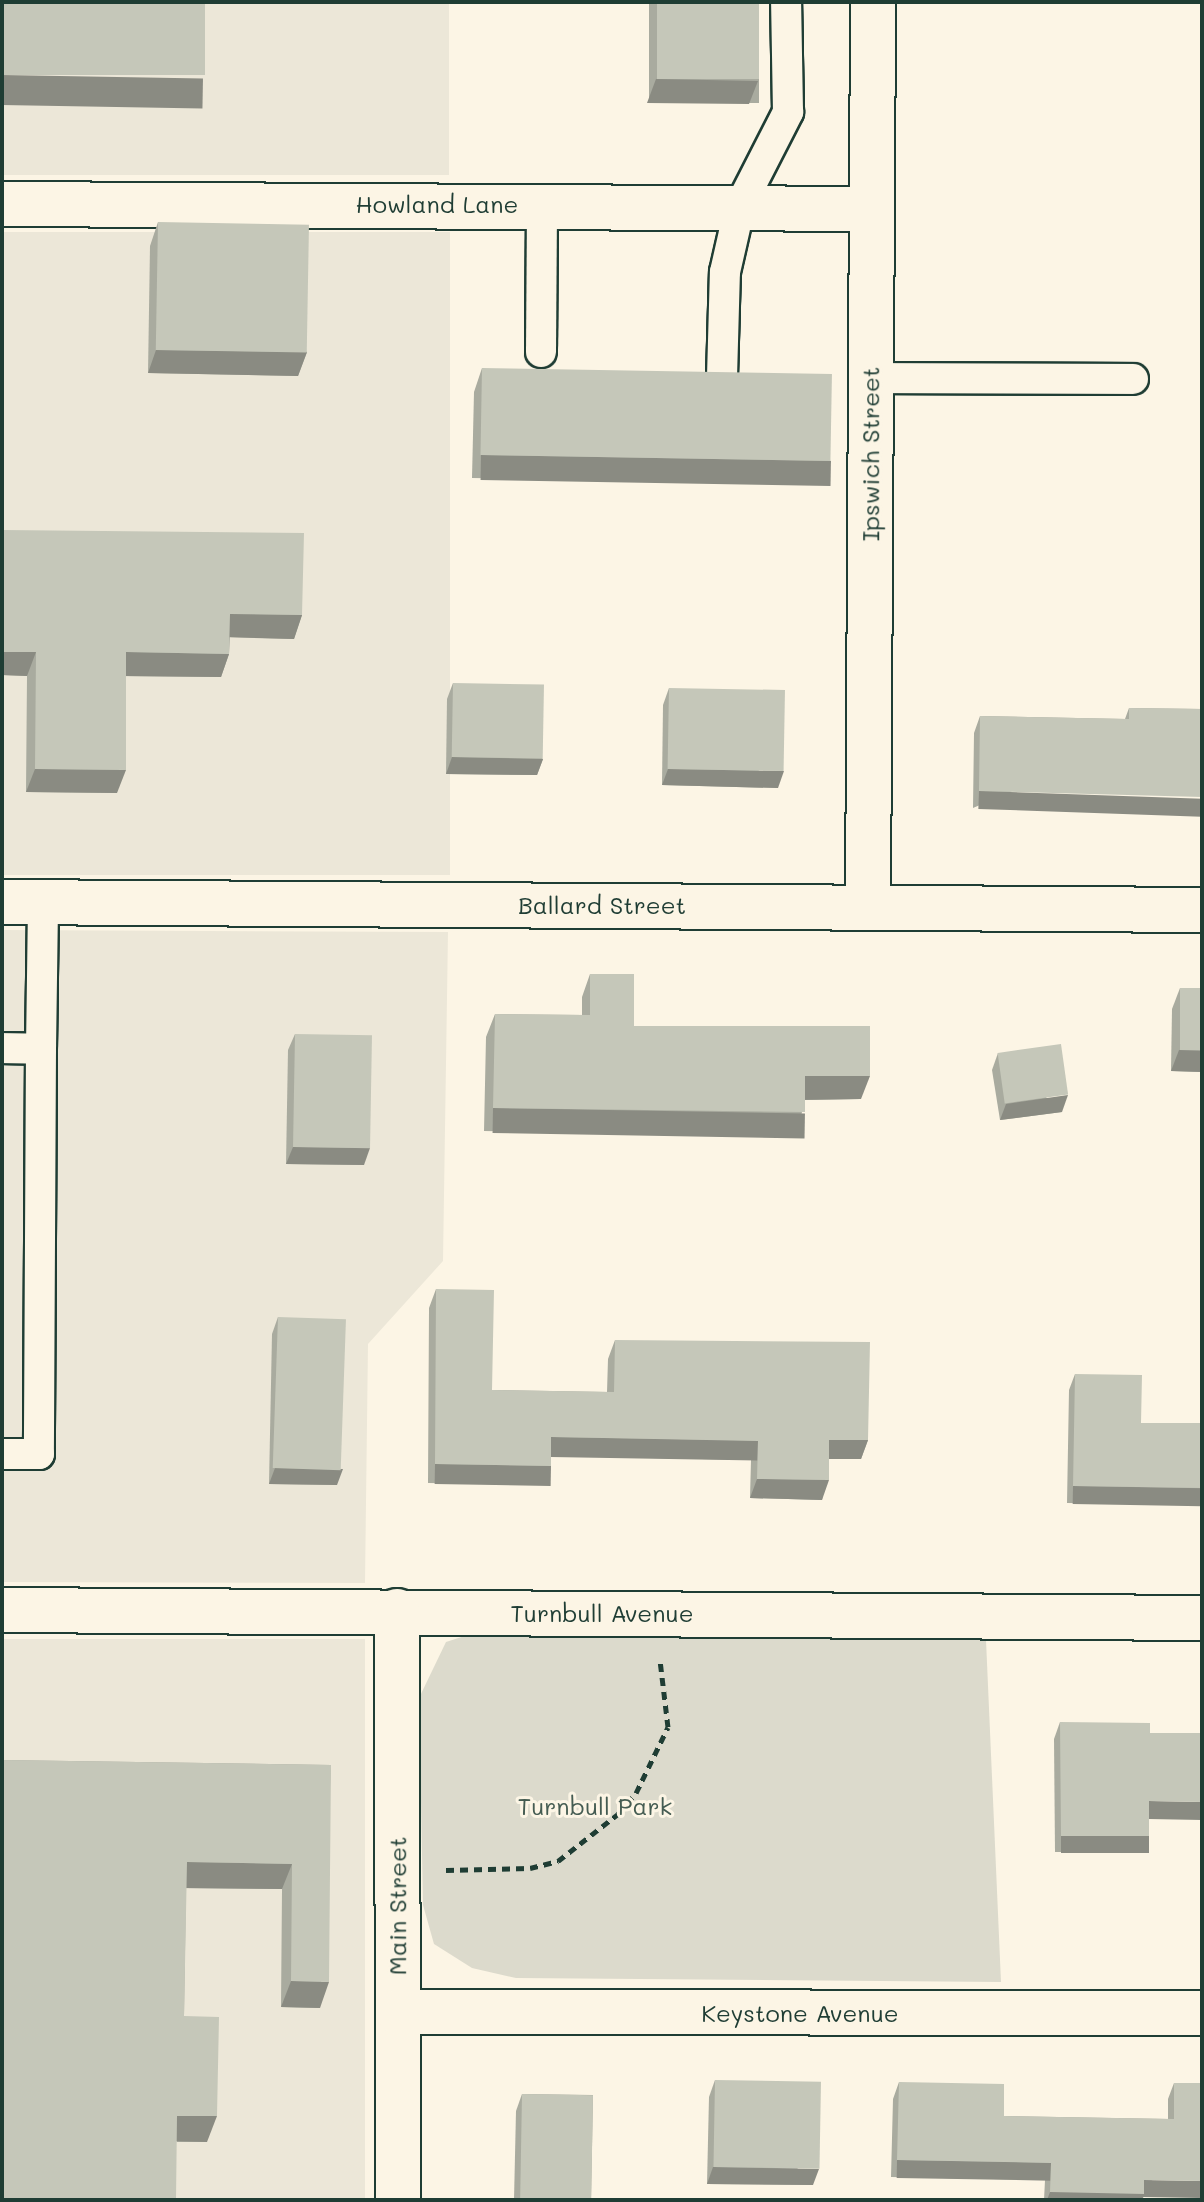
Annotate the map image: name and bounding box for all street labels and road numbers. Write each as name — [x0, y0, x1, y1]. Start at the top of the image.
street label: Howland Lane — [356, 190, 518, 218]
street label: Ipswich Street — [856, 367, 884, 541]
street label: Ballard Street — [518, 891, 686, 919]
street label: Turnbull Avenue — [510, 1599, 694, 1627]
street label: Main Street — [383, 1837, 411, 1975]
street label: Keystone Avenue — [701, 1999, 899, 2027]

